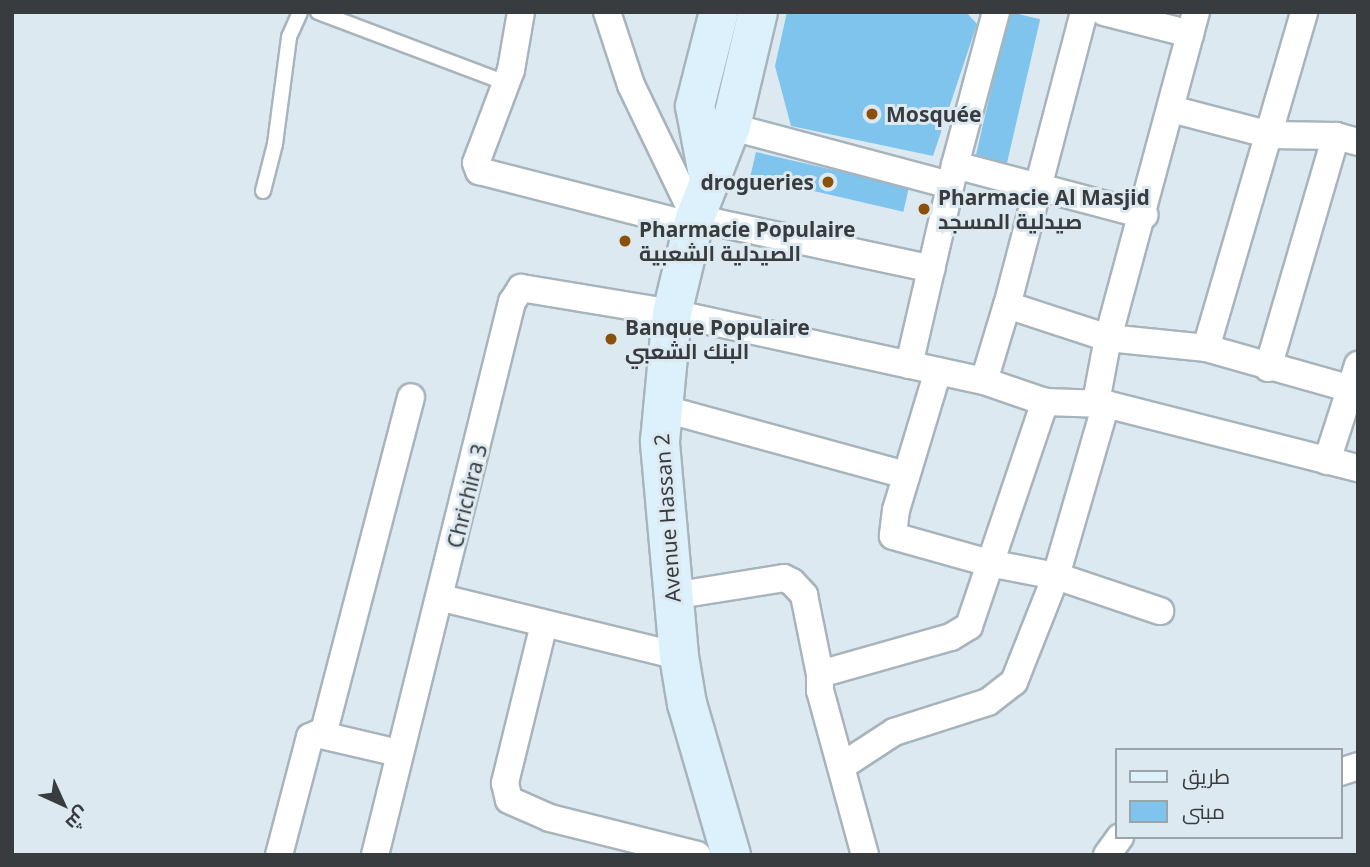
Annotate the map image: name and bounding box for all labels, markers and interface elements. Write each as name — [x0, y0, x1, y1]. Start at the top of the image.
place label: Mosquée — [886, 101, 981, 127]
marker: Mosquée — [864, 106, 880, 122]
place label: drogueries — [700, 169, 814, 195]
marker: drogueries — [820, 174, 836, 190]
place label: Pharmacie Al Masjid صيدلية المسجد — [938, 184, 1150, 234]
marker: Pharmacie Al Masjid صيدلية المسجد — [916, 201, 932, 217]
place label: Pharmacie Populaire الصيدلية الشعبية — [639, 216, 856, 266]
marker: Pharmacie Populaire الصيدلية الشعبية — [617, 233, 633, 249]
place label: Banque Populaire البنك الشعبي — [625, 314, 810, 364]
marker: Banque Populaire البنك الشعبي — [603, 331, 619, 347]
street label: Avenue Hassan 2 — [649, 433, 685, 603]
street label: Chrichira 3 — [442, 441, 492, 551]
legend — [1114, 748, 1342, 839]
text: طريق — [1182, 762, 1230, 790]
north arrow — [28, 769, 98, 839]
text: مبنى — [1182, 797, 1225, 825]
text: ش — [60, 801, 96, 837]

